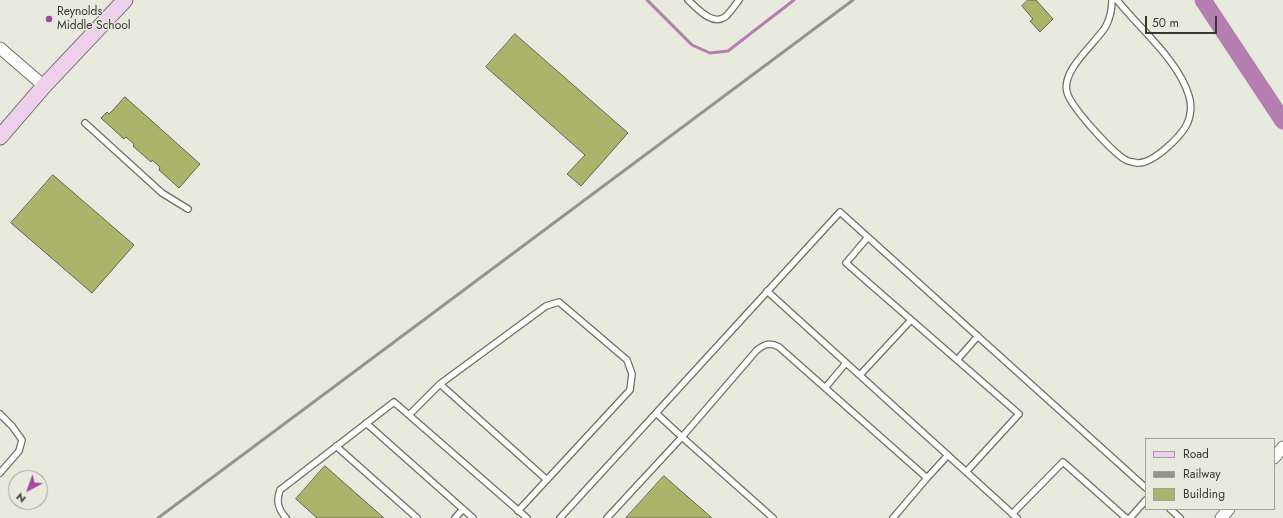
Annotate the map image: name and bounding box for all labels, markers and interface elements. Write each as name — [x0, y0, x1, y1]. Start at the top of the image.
place label: Reynolds Middle School — [57, 5, 131, 33]
scale bar — [1147, 8, 1219, 34]
marker: Reynolds Middle School — [44, 14, 54, 24]
text: 50 m — [1152, 14, 1179, 32]
legend — [1145, 438, 1275, 510]
text: Road — [1183, 445, 1209, 463]
text: Railway — [1183, 465, 1221, 483]
north arrow — [8, 470, 48, 510]
text: Building — [1183, 485, 1225, 503]
text: N — [12, 489, 29, 507]

